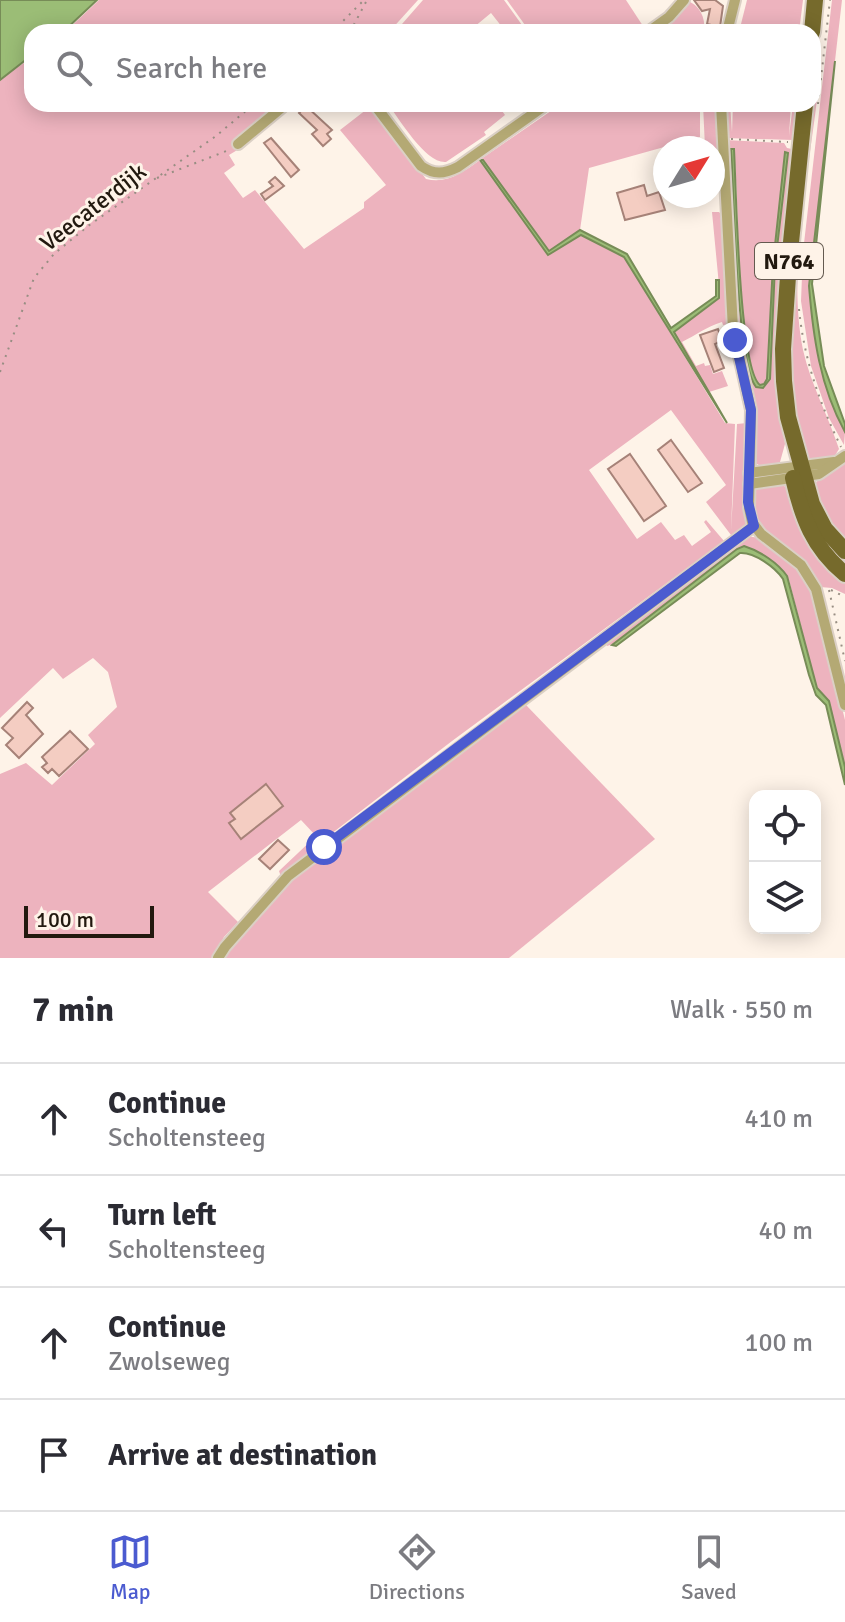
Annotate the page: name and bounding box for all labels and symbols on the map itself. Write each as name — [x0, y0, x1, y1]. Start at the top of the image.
north arrow — [653, 136, 725, 208]
street label: Veecaterdijk — [34, 156, 152, 258]
road number: N764 — [755, 243, 823, 279]
route end — [717, 322, 753, 358]
route start — [306, 829, 342, 865]
scale bar — [24, 902, 154, 938]

